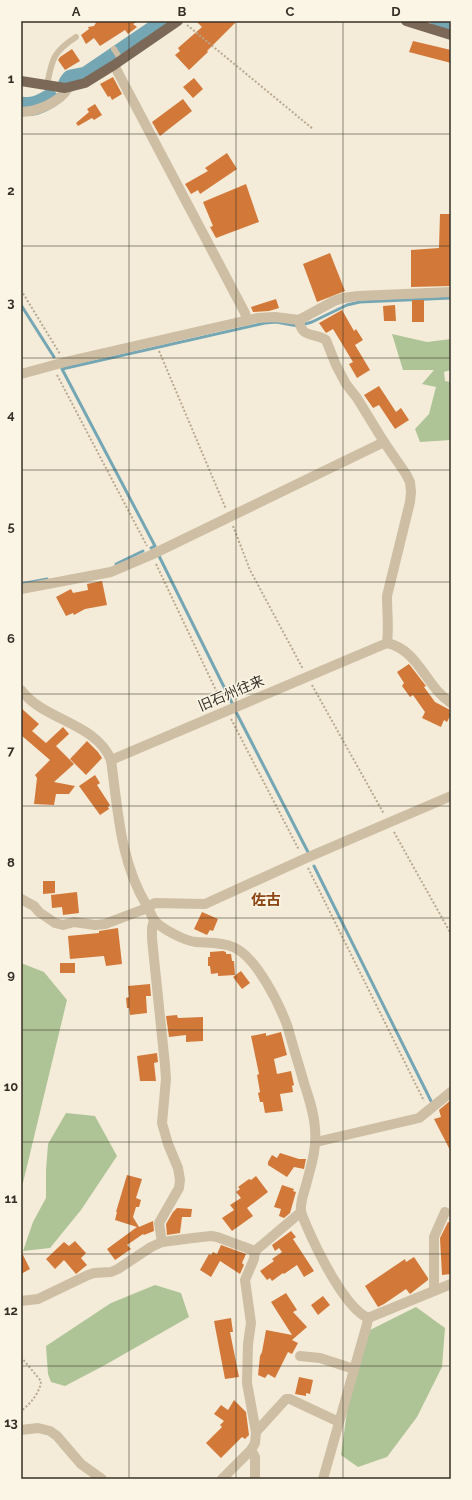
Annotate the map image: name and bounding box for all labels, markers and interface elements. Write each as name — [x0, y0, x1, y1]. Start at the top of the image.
text: A — [72, 4, 81, 19]
text: B — [178, 4, 187, 19]
text: C — [286, 4, 295, 19]
text: D — [391, 4, 401, 19]
text: 1 — [8, 71, 15, 86]
text: 2 — [7, 183, 15, 198]
text: 3 — [7, 295, 15, 310]
text: 4 — [7, 407, 15, 422]
text: 5 — [7, 519, 15, 534]
text: 6 — [7, 631, 15, 646]
street label: 旧石州往来 — [196, 672, 266, 714]
text: 7 — [7, 743, 15, 758]
text: 8 — [7, 855, 15, 870]
district label: 佐古 — [251, 891, 281, 909]
text: 9 — [7, 967, 15, 982]
text: 10 — [4, 1079, 18, 1094]
text: 11 — [5, 1191, 18, 1206]
text: 12 — [4, 1303, 18, 1318]
text: 13 — [4, 1415, 18, 1430]

